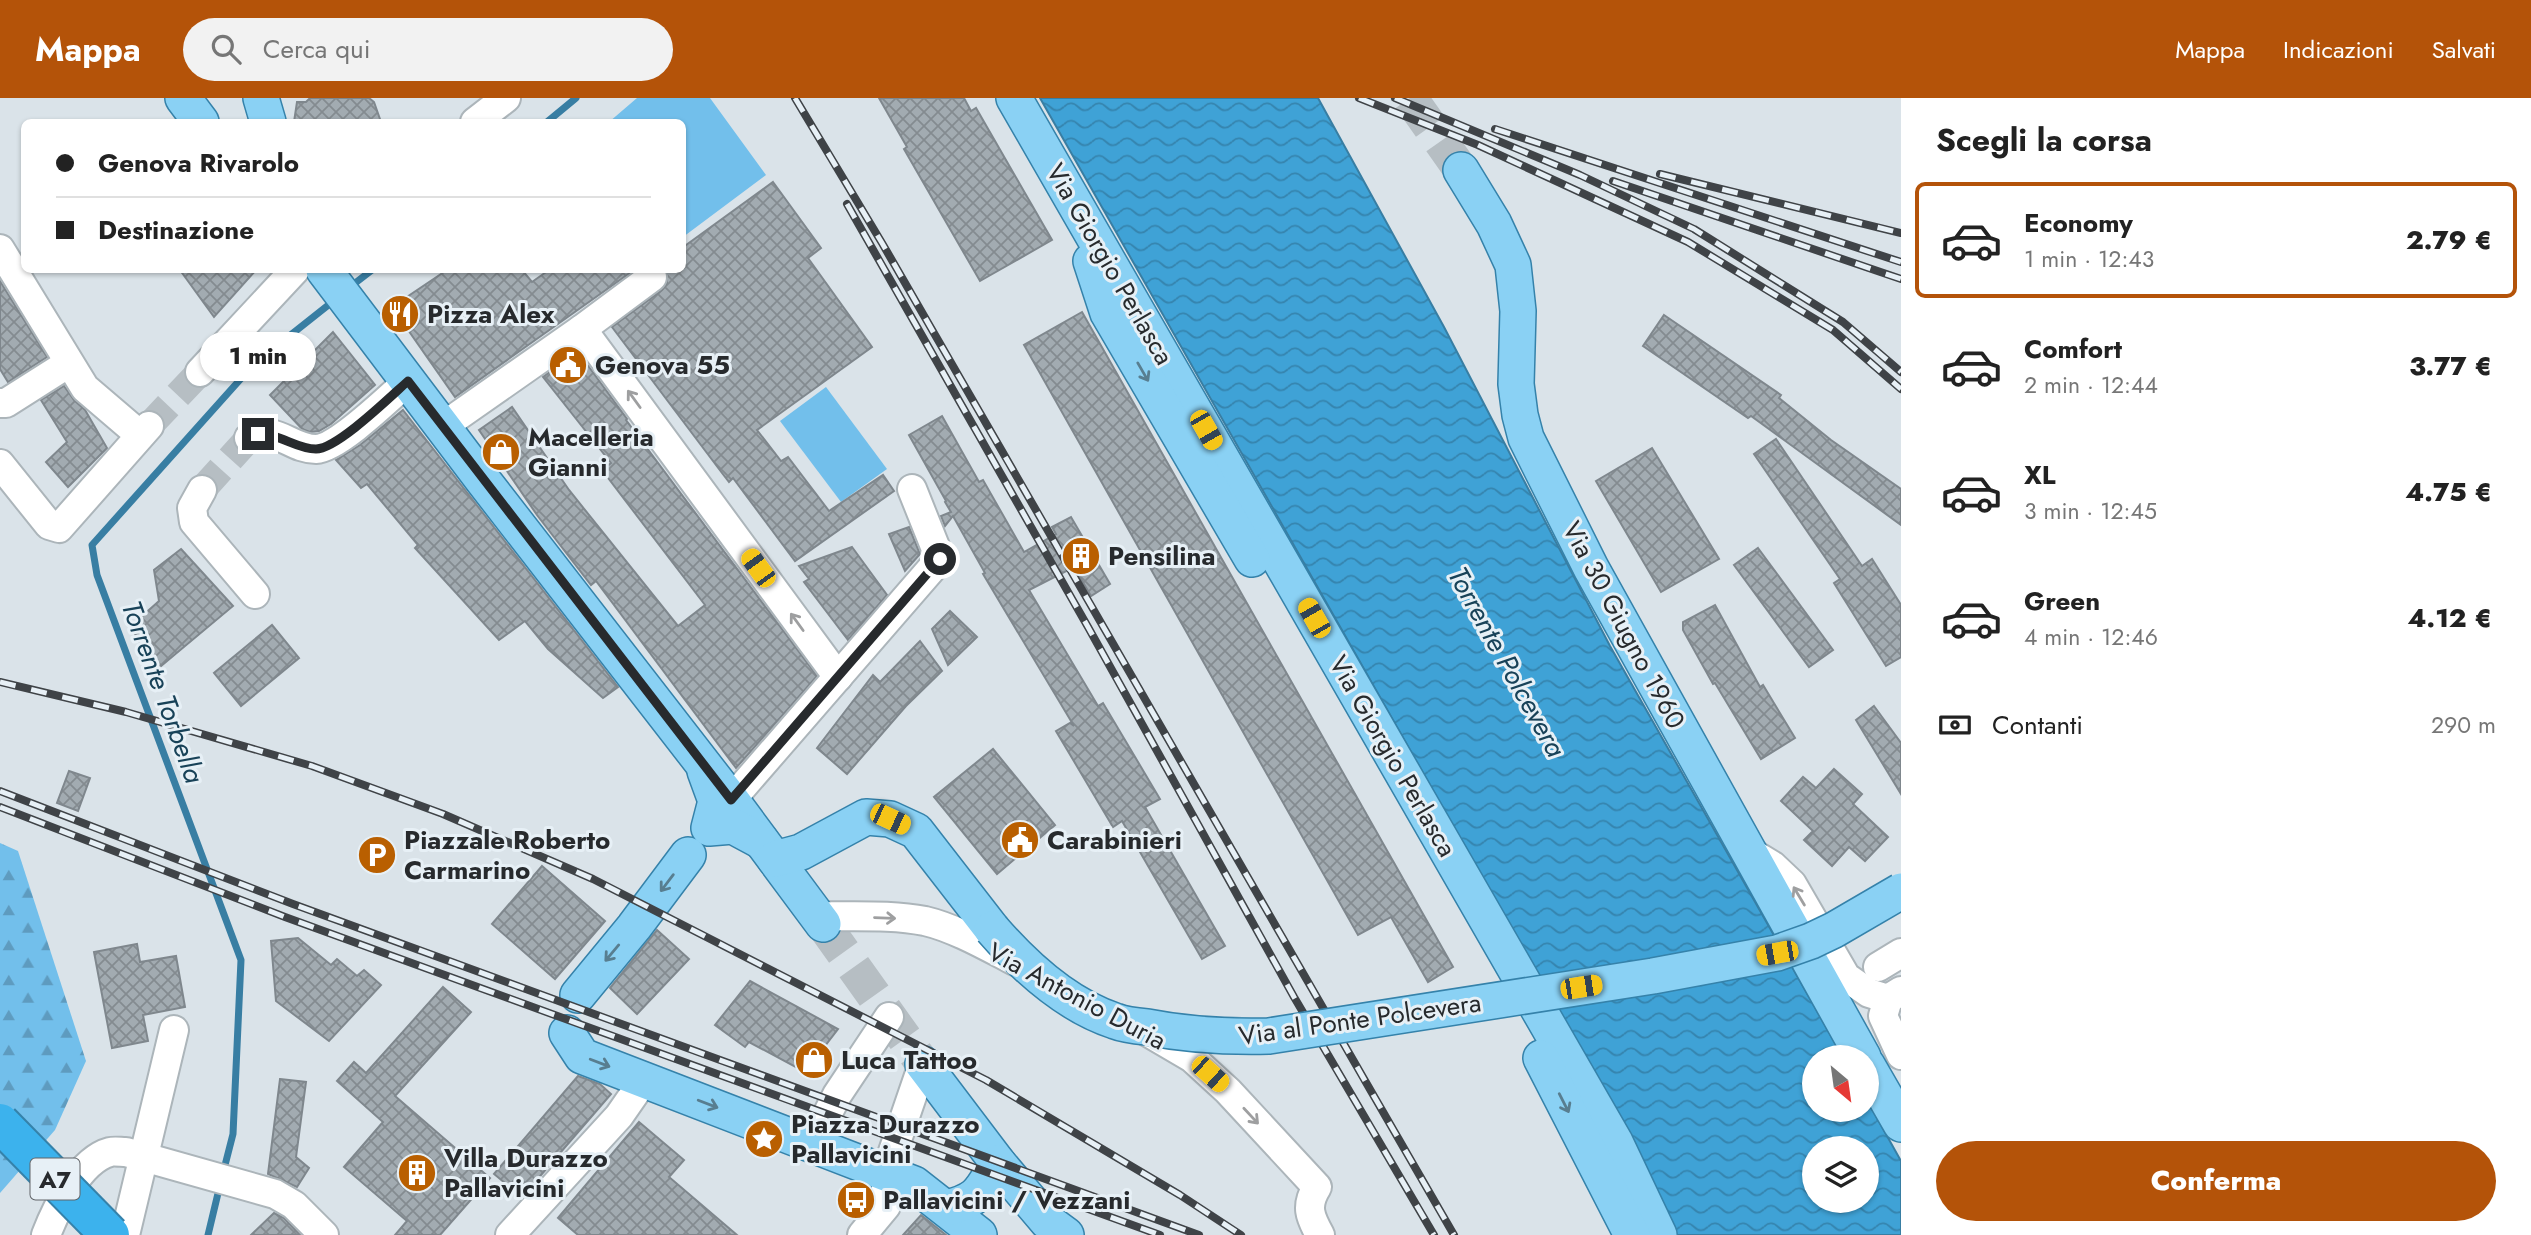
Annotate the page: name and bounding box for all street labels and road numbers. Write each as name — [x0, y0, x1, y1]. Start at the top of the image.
street label: Via Giorgio Perlasca — [1037, 156, 1183, 372]
street label: Via 30 Giugno 1960 — [1553, 514, 1695, 736]
street label: Via Giorgio Perlasca — [1320, 648, 1466, 864]
street label: Via Antonio Duria — [981, 933, 1173, 1059]
street label: Via al Ponte Polcevera — [1236, 983, 1484, 1055]
road number: A7 — [30, 1158, 80, 1199]

